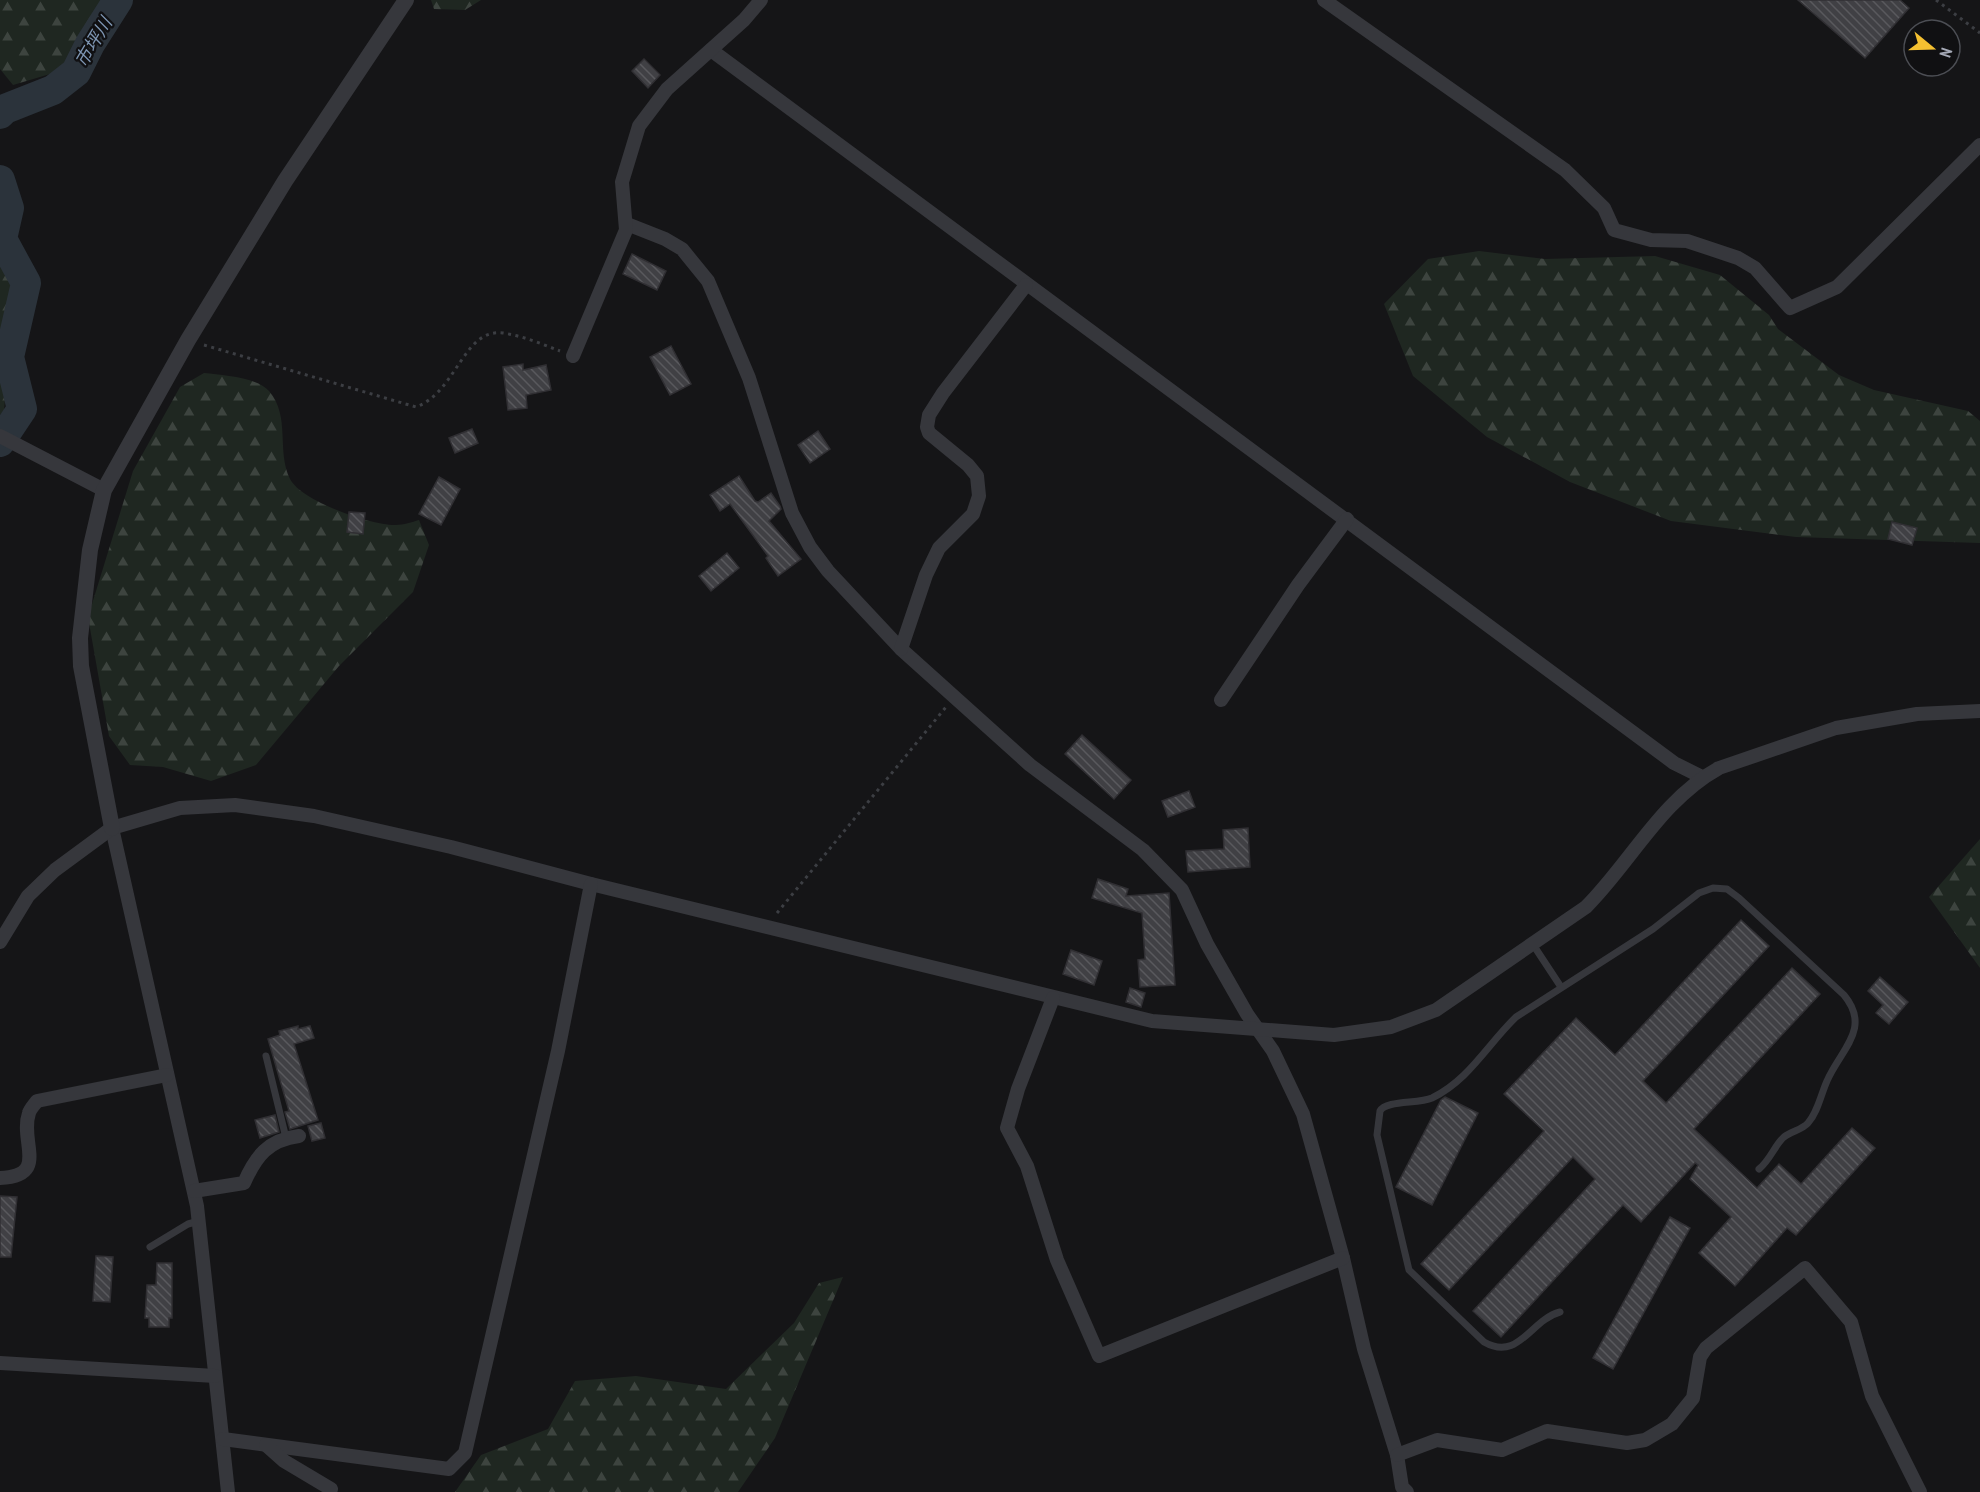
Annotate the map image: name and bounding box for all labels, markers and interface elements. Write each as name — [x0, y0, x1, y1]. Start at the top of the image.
water label: 市坪川 — [69, 11, 118, 71]
north arrow — [1902, 18, 1962, 78]
text: N — [1935, 46, 1957, 60]

